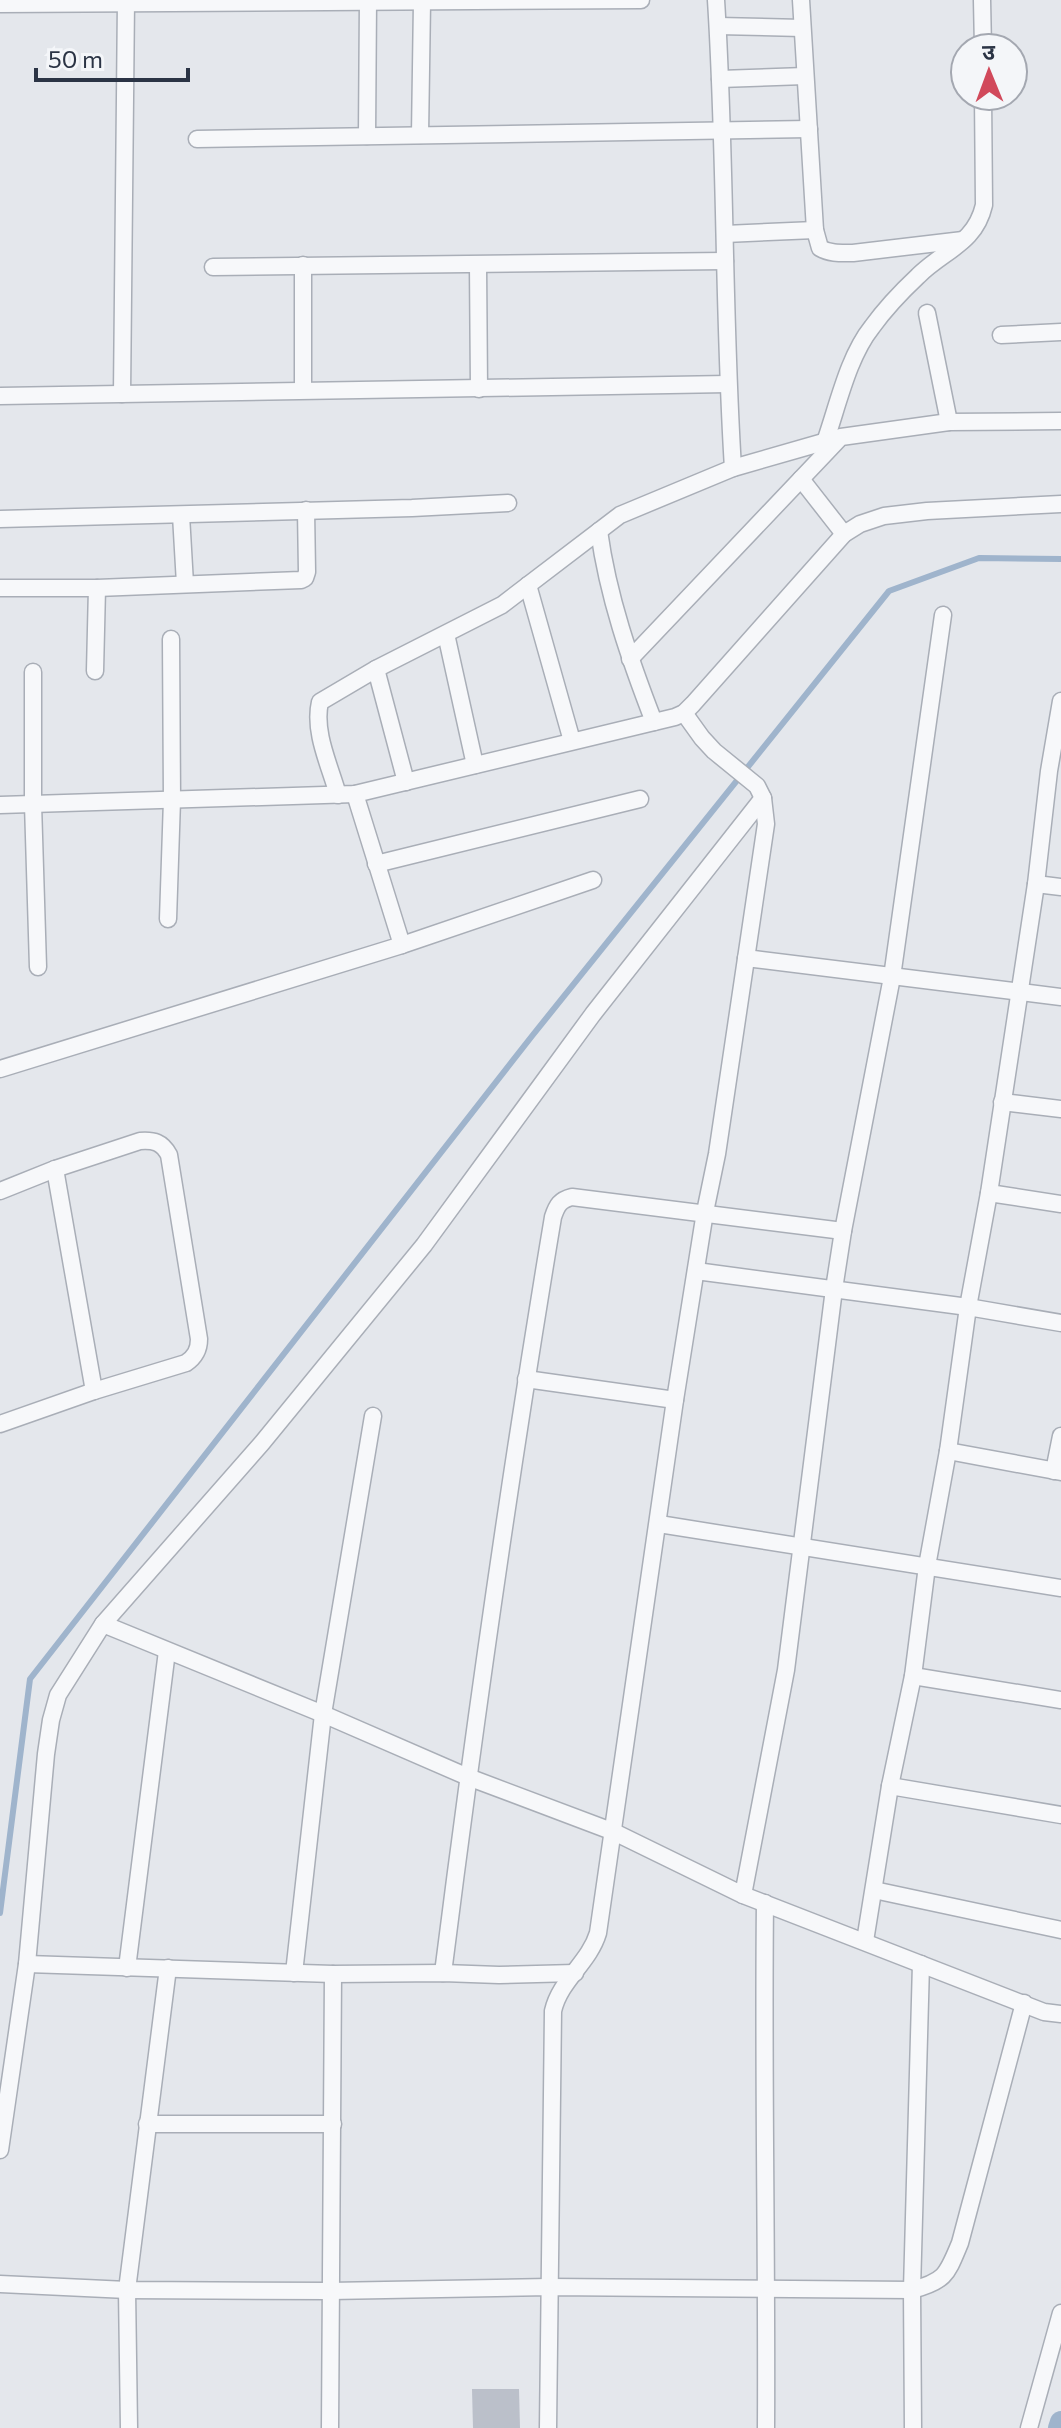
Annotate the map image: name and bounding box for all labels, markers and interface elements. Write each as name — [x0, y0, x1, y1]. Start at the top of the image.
scale bar — [36, 32, 188, 82]
north arrow — [949, 32, 1029, 112]
text: उ — [982, 38, 996, 65]
text: 50 m — [48, 44, 103, 73]

